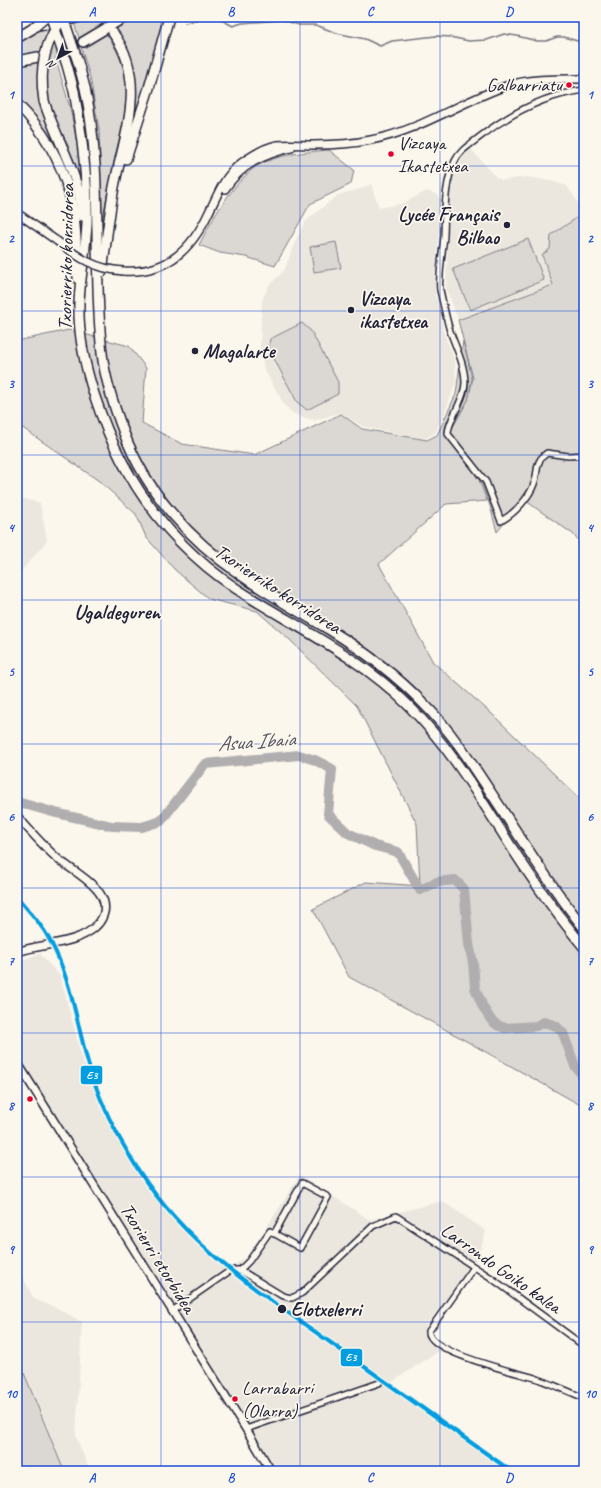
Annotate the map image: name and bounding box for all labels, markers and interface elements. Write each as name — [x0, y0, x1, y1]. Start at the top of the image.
text: A — [89, 4, 97, 20]
text: B — [228, 4, 236, 20]
text: C — [367, 4, 375, 20]
text: D — [505, 4, 514, 20]
north arrow — [38, 38, 78, 78]
text: N — [43, 57, 59, 73]
place label: Galbarriatu — [486, 73, 564, 97]
marker: Galbarriatu — [564, 80, 574, 90]
text: 1 — [8, 87, 16, 103]
text: 1 — [587, 87, 595, 103]
place label: Vizcaya Ikastetxea — [398, 131, 469, 178]
marker: Vizcaya Ikastetxea — [386, 149, 396, 159]
street label: Txorierriko korridorea — [52, 182, 80, 331]
place label: Lycée Français Bilbao — [398, 202, 501, 250]
marker: Lycée Français Bilbao — [502, 220, 512, 230]
text: 2 — [8, 231, 15, 247]
text: 2 — [587, 231, 594, 247]
place label: Vizcaya ikastetxea — [359, 286, 429, 334]
marker: Vizcaya ikastetxea — [346, 305, 356, 315]
place label: Magalarte — [203, 339, 277, 364]
marker: Magalarte — [190, 346, 200, 356]
text: 3 — [8, 376, 15, 392]
text: 3 — [587, 376, 594, 392]
text: 4 — [8, 520, 16, 536]
text: 4 — [587, 520, 595, 536]
street label: Txorierriko korridorea — [210, 539, 347, 640]
district label: Ugaldeguren — [74, 599, 161, 625]
text: 5 — [8, 664, 15, 680]
text: 5 — [587, 664, 594, 680]
water label: Asua Ibaia — [217, 725, 298, 757]
text: 6 — [8, 809, 15, 825]
text: 6 — [587, 809, 594, 825]
text: 7 — [8, 953, 15, 969]
text: 7 — [587, 953, 594, 969]
line badge: E3 — [80, 1065, 103, 1085]
text: E3 — [87, 1068, 98, 1082]
unlabelled marker — [25, 1094, 35, 1104]
text: 8 — [8, 1098, 16, 1114]
text: 8 — [587, 1098, 595, 1114]
street label: Txorierri etorbidea — [114, 1198, 203, 1319]
street label: Larrondo Goiko kalea — [436, 1217, 568, 1320]
text: 9 — [8, 1242, 15, 1258]
text: 9 — [587, 1242, 594, 1258]
place label: Elotxelerri — [291, 1297, 364, 1322]
marker: Elotxelerri — [276, 1303, 288, 1315]
line badge: E3 — [340, 1348, 363, 1367]
text: E3 — [346, 1350, 357, 1364]
place label: Larrabarri (Olarra) — [242, 1376, 315, 1423]
text: 10 — [5, 1386, 18, 1402]
text: 10 — [584, 1386, 597, 1402]
marker: Larrabarri (Olarra) — [230, 1394, 240, 1404]
text: A — [89, 1470, 97, 1486]
text: B — [228, 1470, 236, 1486]
text: C — [367, 1470, 375, 1486]
text: D — [505, 1470, 514, 1486]

